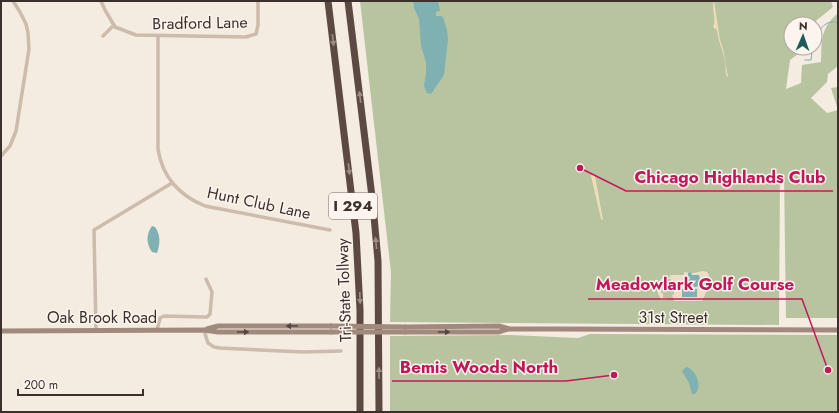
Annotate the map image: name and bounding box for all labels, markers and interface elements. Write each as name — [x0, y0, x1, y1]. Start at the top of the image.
street label: Bradford Lane — [152, 11, 248, 35]
north arrow — [783, 16, 823, 56]
text: N — [799, 18, 808, 34]
one-way arrow — [330, 34, 336, 46]
one-way arrow — [357, 91, 363, 103]
callout: Chicago Highlands Club — [626, 162, 833, 191]
one-way arrow — [345, 163, 352, 175]
text: Chicago Highlands Club — [634, 165, 826, 189]
street label: Hunt Club Lane — [205, 181, 313, 225]
road number: I 294 — [329, 193, 377, 219]
street label: Tri-State Tollway — [331, 237, 357, 342]
one-way arrow — [373, 237, 380, 249]
callout: Meadowlark Golf Course — [588, 270, 802, 299]
text: Meadowlark Golf Course — [596, 272, 795, 296]
one-way arrow — [356, 292, 363, 304]
street label: Oak Brook Road — [47, 306, 157, 329]
street label: 31st Street — [638, 306, 708, 329]
one-way arrow — [285, 323, 298, 329]
one-way arrow — [237, 329, 250, 335]
one-way arrow — [438, 329, 451, 335]
callout: Bemis Woods North — [392, 352, 566, 381]
text: Bemis Woods North — [400, 355, 558, 379]
one-way arrow — [376, 366, 382, 379]
scale bar — [18, 371, 143, 397]
text: 200 m — [24, 376, 58, 394]

